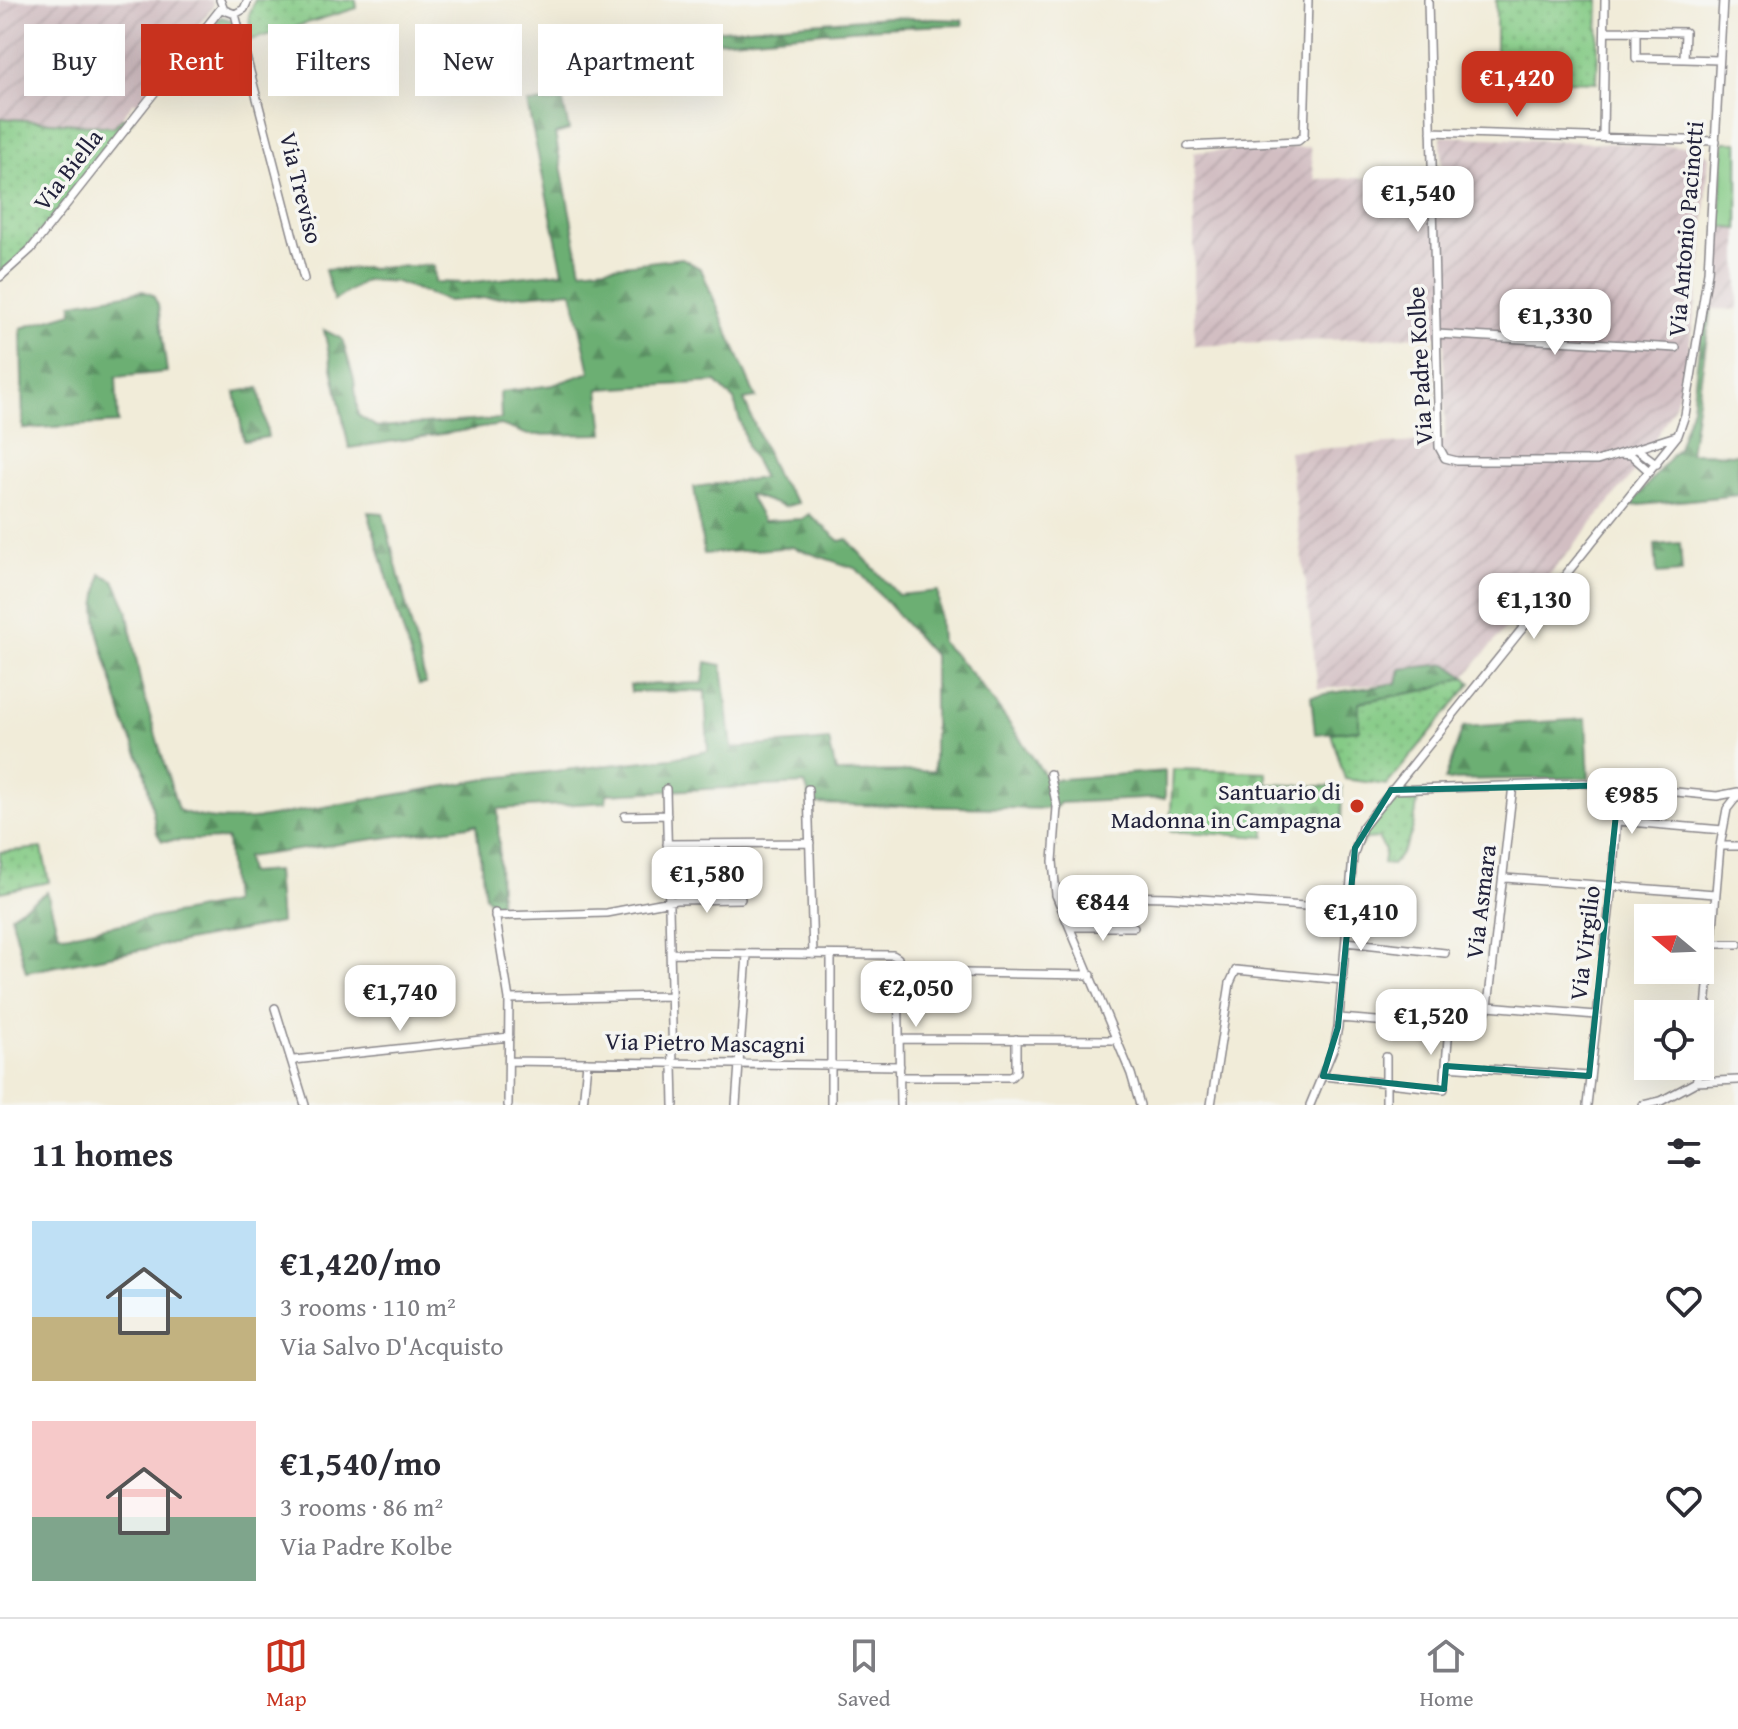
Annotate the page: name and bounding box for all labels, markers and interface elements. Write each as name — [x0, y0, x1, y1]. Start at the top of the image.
chip: Buy — [24, 24, 125, 96]
chip: Rent — [141, 24, 252, 96]
chip: Filters — [268, 24, 399, 96]
chip: New — [415, 24, 522, 96]
chip: Apartment — [538, 24, 723, 96]
pin: €1,420 — [1452, 51, 1582, 119]
text: €1,420 — [1480, 57, 1554, 96]
street label: Via Antonio Pacinotti — [1659, 119, 1712, 338]
street label: Via Biella — [24, 121, 111, 218]
street label: Via Treviso — [271, 128, 332, 247]
pin: €1,540 — [1353, 166, 1483, 234]
text: €1,540 — [1381, 172, 1455, 211]
street label: Via Padre Kolbe — [1398, 286, 1441, 446]
pin: €1,330 — [1490, 289, 1620, 357]
text: €1,330 — [1518, 295, 1592, 334]
pin: €1,130 — [1469, 573, 1599, 641]
text: €1,130 — [1497, 579, 1571, 618]
pin: €985 — [1585, 768, 1679, 836]
place label: Santuario di Madonna in Campagna — [1111, 774, 1342, 837]
text: €985 — [1605, 774, 1659, 813]
marker: Santuario di Madonna in Campagna — [1348, 797, 1366, 815]
street label: Via Asmara — [1456, 842, 1505, 961]
pin: €1,580 — [642, 847, 772, 915]
text: €1,580 — [670, 853, 744, 892]
pin: €844 — [1056, 875, 1150, 943]
text: €844 — [1076, 881, 1130, 920]
street label: Via Virgilio — [1560, 883, 1609, 1003]
pin: €1,410 — [1296, 885, 1426, 953]
text: €1,410 — [1324, 891, 1398, 930]
north arrow — [1634, 904, 1714, 984]
map controls — [1634, 904, 1714, 1080]
pin: €2,050 — [851, 961, 981, 1029]
pin: €1,740 — [335, 965, 465, 1033]
text: €2,050 — [879, 967, 953, 1006]
text: €1,740 — [363, 971, 437, 1010]
pin: €1,520 — [1366, 989, 1496, 1057]
text: €1,520 — [1394, 995, 1468, 1034]
button: locate — [1634, 1000, 1714, 1080]
street label: Via Pietro Mascagni — [605, 1023, 806, 1062]
text: 11 homes — [32, 1129, 173, 1178]
icon: filters — [1662, 1131, 1706, 1175]
text: €1,420/mo — [280, 1238, 441, 1287]
icon: home — [96, 1253, 192, 1349]
icon: heart — [1662, 1279, 1706, 1323]
text: 3 rooms · 110 m² — [280, 1287, 456, 1326]
text: Via Salvo D'Acquisto — [280, 1326, 504, 1365]
text: €1,540/mo — [280, 1438, 441, 1487]
icon: home — [96, 1453, 192, 1549]
icon: heart — [1662, 1479, 1706, 1523]
text: 3 rooms · 86 m² — [280, 1487, 443, 1526]
text: Via Padre Kolbe — [280, 1526, 452, 1565]
tab: Map — [264, 1634, 308, 1714]
tab: Saved — [837, 1634, 891, 1714]
tab: Home — [1419, 1634, 1474, 1714]

